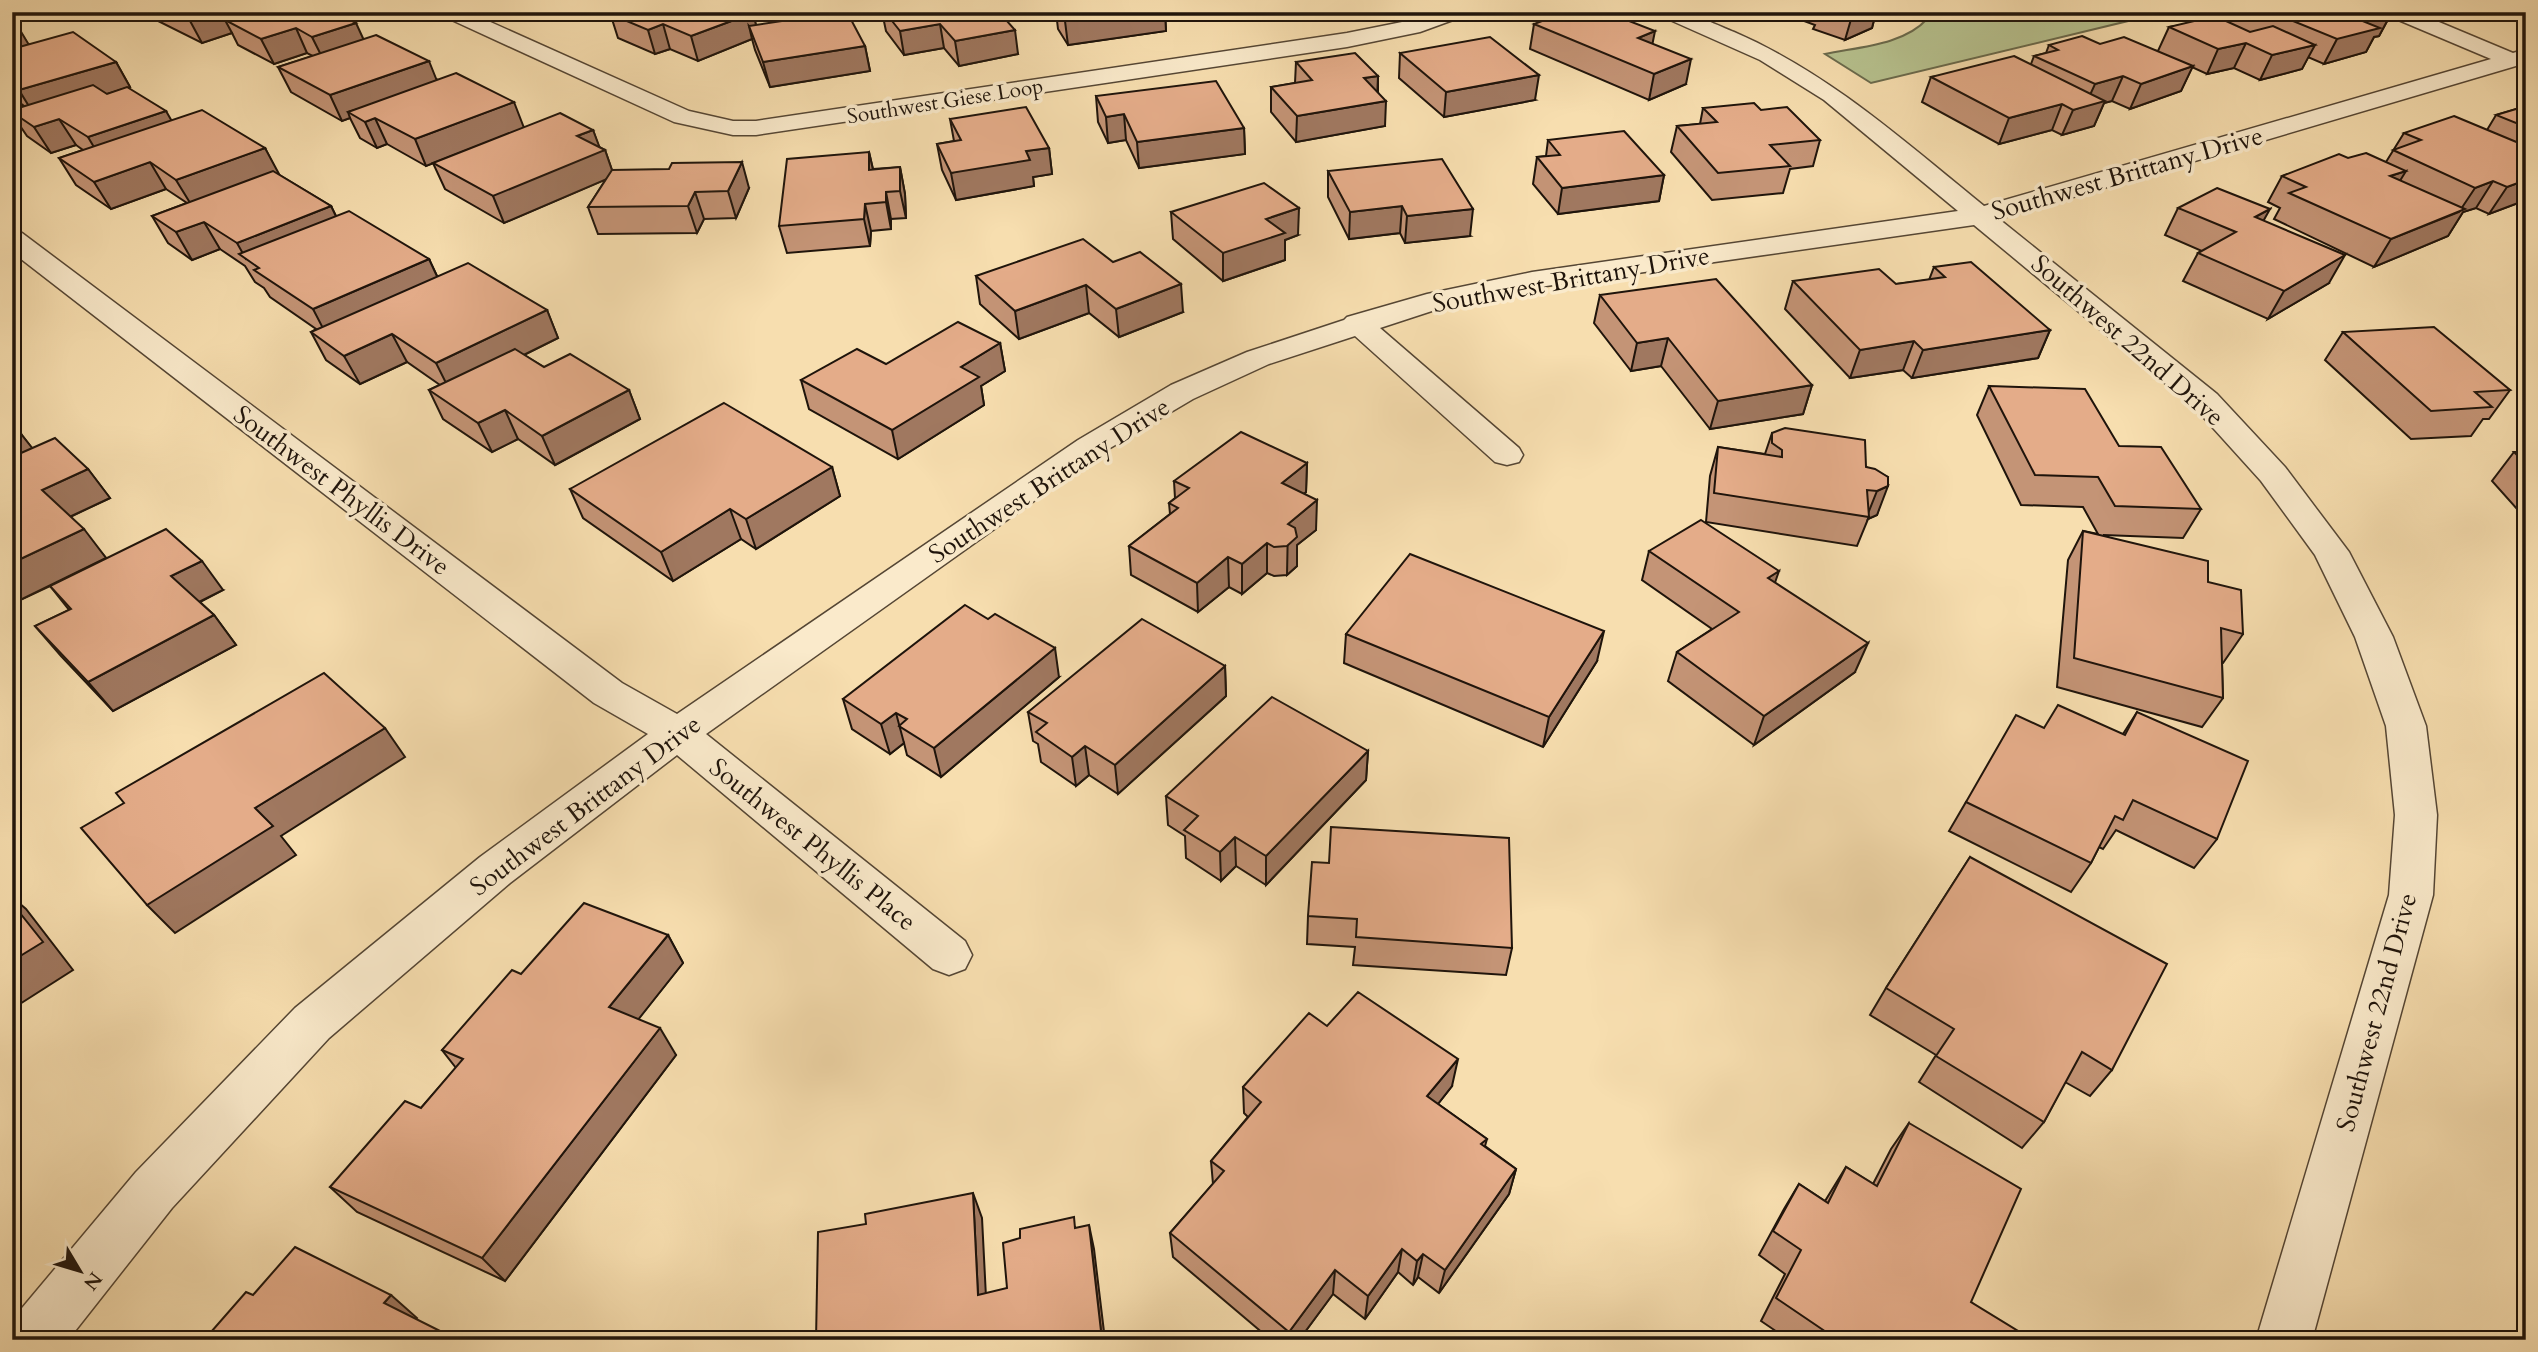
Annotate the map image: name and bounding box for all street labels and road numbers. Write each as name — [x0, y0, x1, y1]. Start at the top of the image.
street label: Southwest Giese Loop — [845, 72, 1045, 131]
street label: Southwest Brittany Drive — [1987, 118, 2267, 229]
street label: Southwest Brittany Drive — [1430, 238, 1712, 321]
street label: Southwest 22nd Drive — [2024, 247, 2232, 434]
street label: Southwest Brittany Drive — [922, 389, 1177, 572]
street label: Southwest Phyllis Drive — [226, 397, 457, 583]
street label: Southwest Brittany Drive — [463, 707, 708, 904]
street label: Southwest Phyllis Place — [702, 750, 924, 939]
street label: Southwest 22nd Drive — [2328, 889, 2425, 1135]

